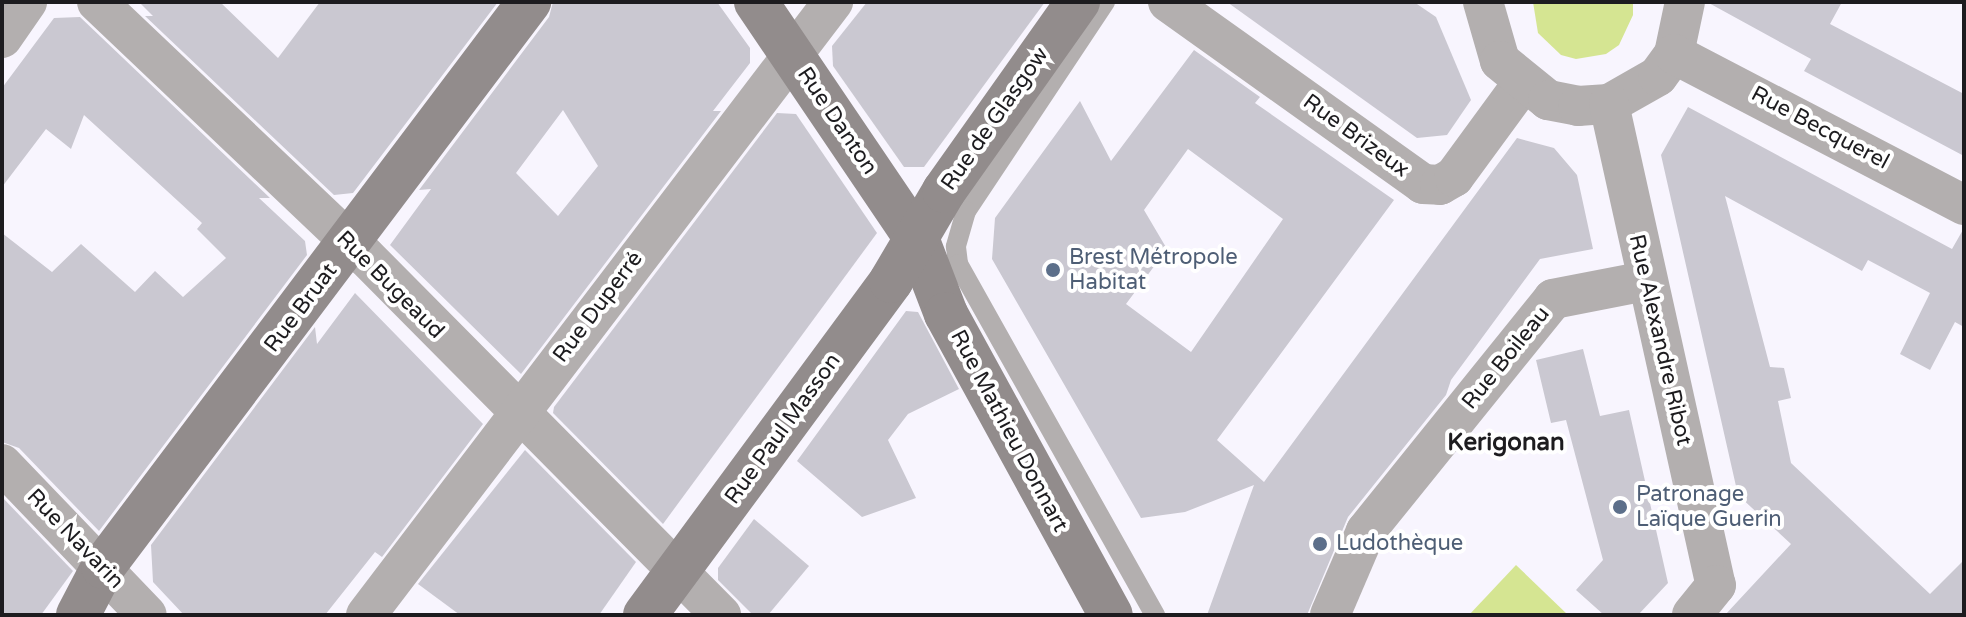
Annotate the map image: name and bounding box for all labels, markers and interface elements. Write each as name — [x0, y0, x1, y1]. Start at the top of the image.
street label: Rue de Glasgow — [936, 42, 1054, 196]
street label: Rue Danton — [791, 62, 883, 180]
street label: Rue Becquerel — [1747, 81, 1893, 175]
street label: Rue Brizeux — [1298, 89, 1414, 183]
street label: Rue Bugeaud — [331, 226, 449, 344]
street label: Rue Alexandre Ribot — [1623, 232, 1697, 448]
place label: Brest Métropole Habitat — [1069, 244, 1238, 296]
street label: Rue Duperré — [548, 246, 648, 368]
street label: Rue Bruat — [259, 258, 343, 358]
marker: Brest Métropole Habitat — [1044, 261, 1062, 279]
street label: Rue Boileau — [1456, 301, 1556, 415]
street label: Rue Mathieu Donnart — [945, 326, 1073, 536]
street label: Rue Paul Masson — [719, 348, 847, 510]
district label: Kerigonan — [1447, 429, 1565, 457]
place label: Patronage Laïque Guerin — [1636, 481, 1782, 532]
street label: Rue Navarin — [21, 484, 129, 594]
marker: Patronage Laïque Guerin — [1611, 498, 1629, 516]
place label: Ludothèque — [1336, 531, 1463, 557]
marker: Ludothèque — [1311, 535, 1329, 553]

